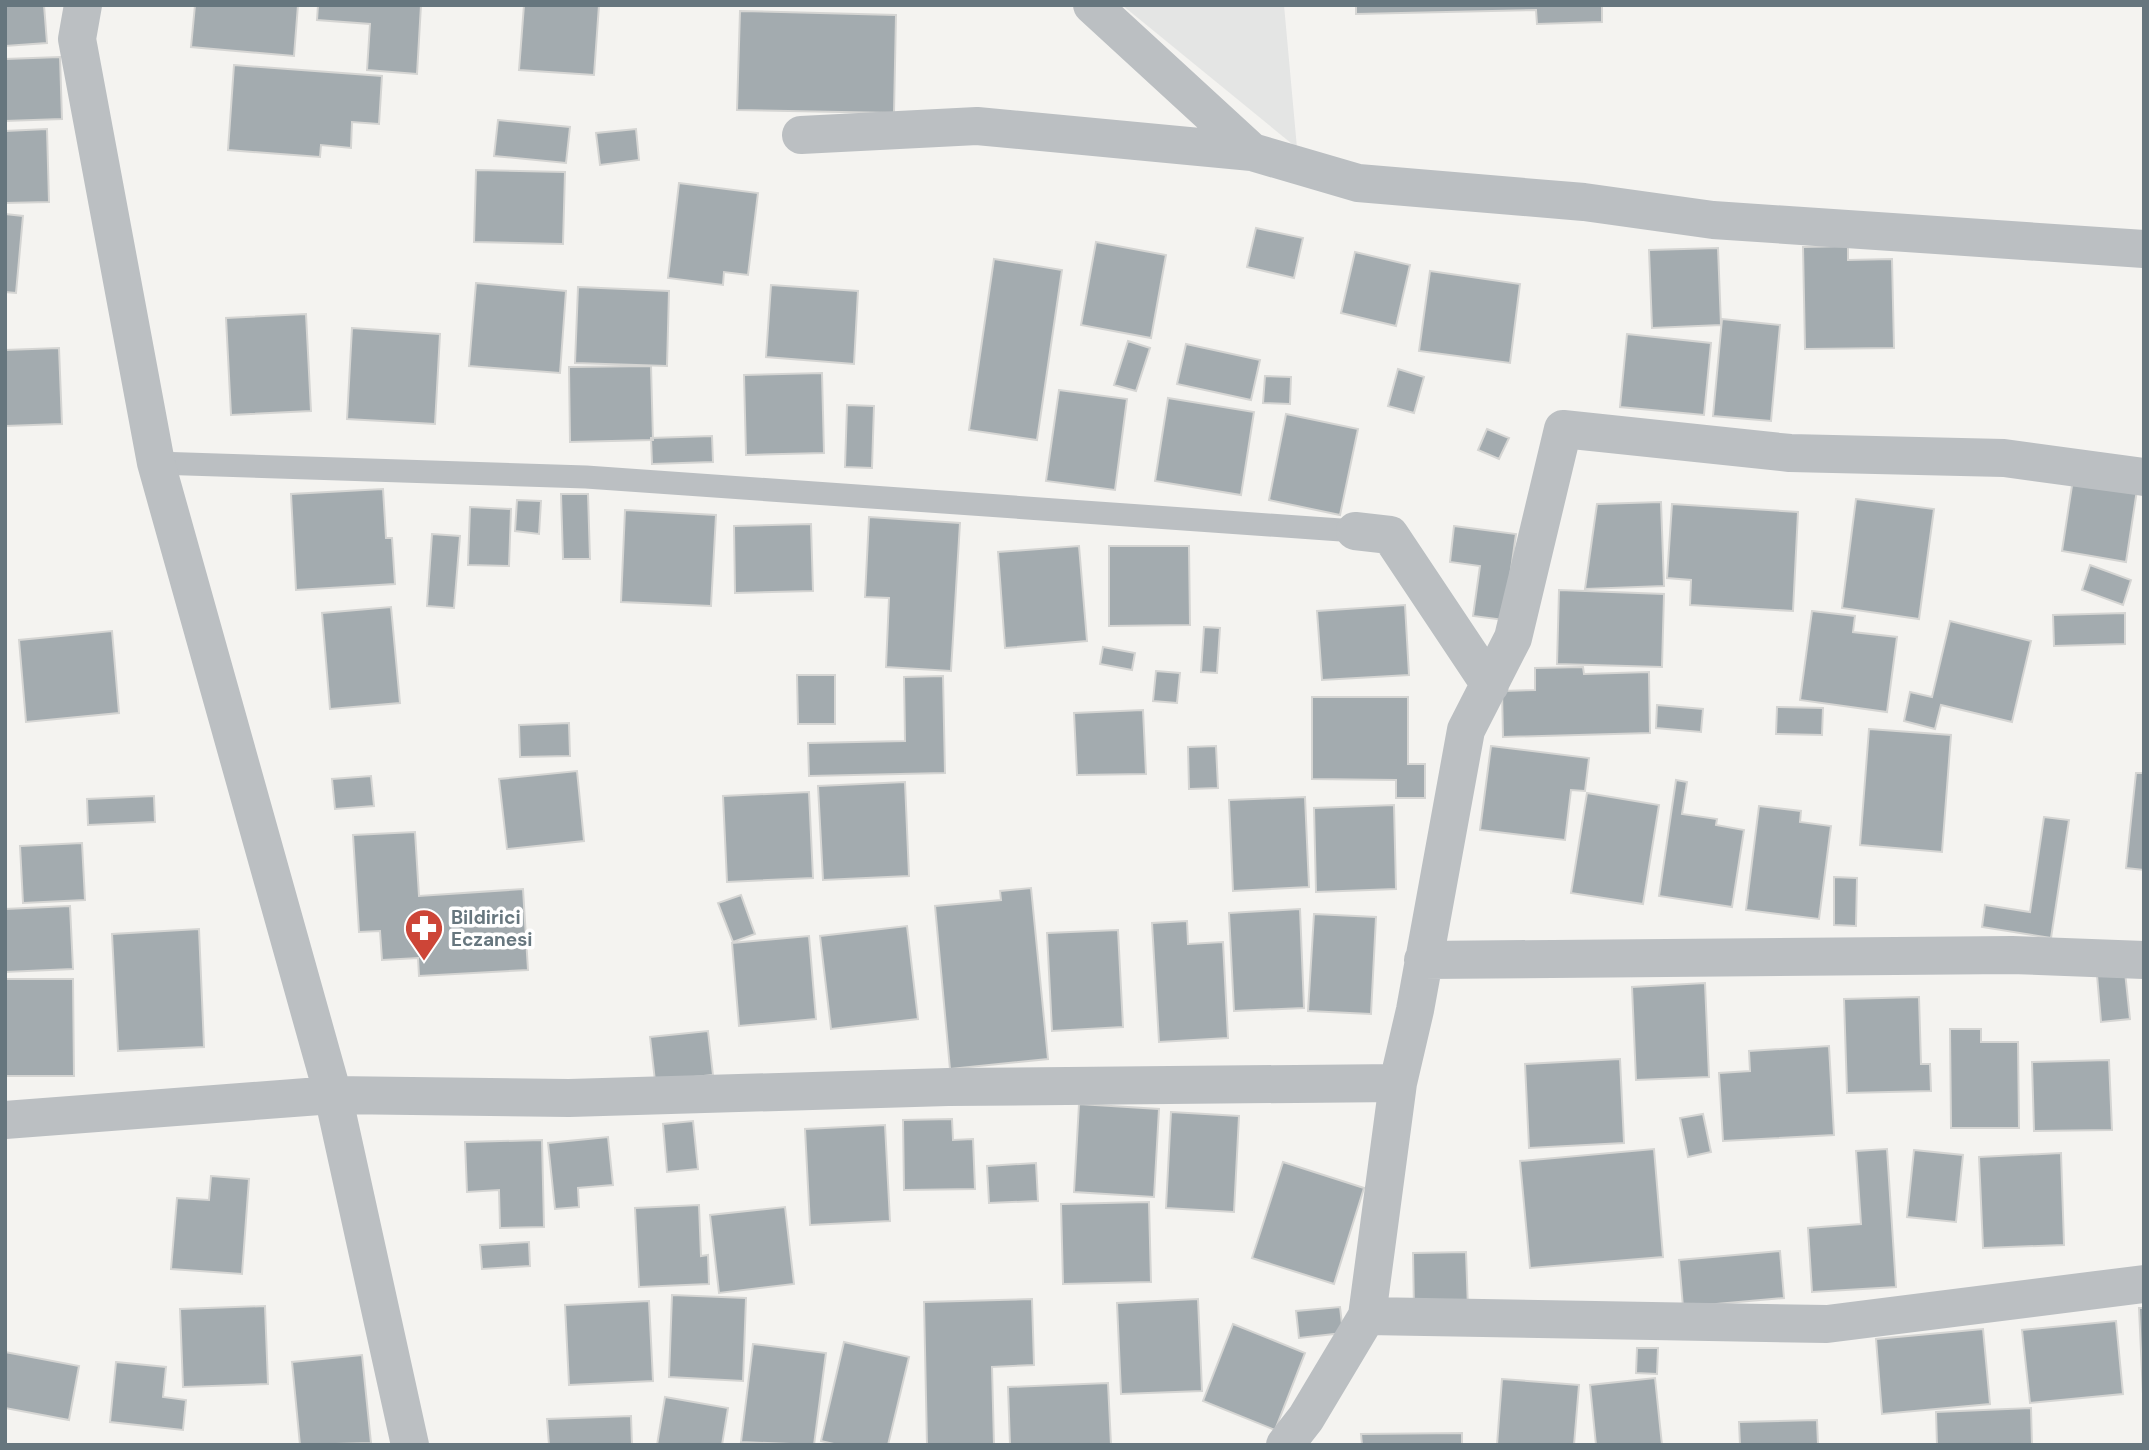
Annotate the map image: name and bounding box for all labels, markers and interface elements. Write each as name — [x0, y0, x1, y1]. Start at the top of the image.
place label: Bildirici Eczanesi — [451, 905, 533, 952]
pharmacy icon: Bildirici Eczanesi — [403, 907, 445, 962]

